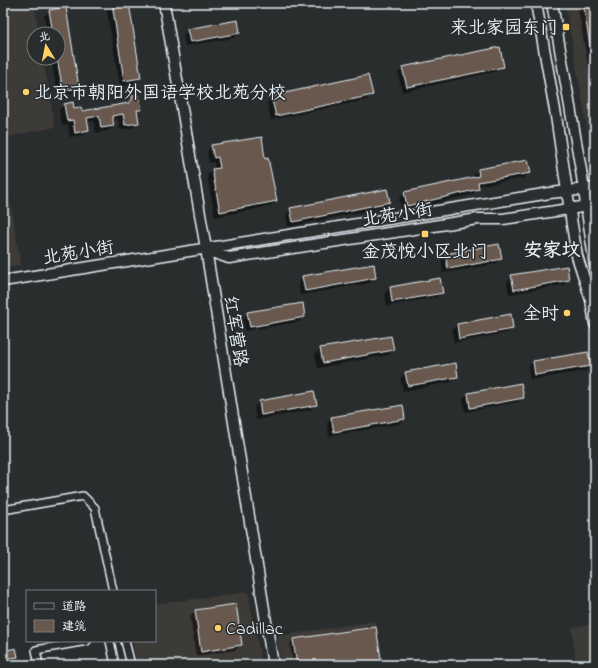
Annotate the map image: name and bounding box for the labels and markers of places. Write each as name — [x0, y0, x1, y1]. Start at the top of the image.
place label: 来北家园东门 — [450, 16, 558, 42]
marker: 来北家园东门 — [561, 22, 571, 32]
place label: 北京市朝阳外国语学校北苑分校 — [34, 81, 286, 107]
marker: 北京市朝阳外国语学校北苑分校 — [21, 87, 31, 97]
marker: 金茂悦小区北门 — [420, 229, 430, 239]
place label: 金茂悦小区北门 — [362, 240, 488, 266]
place label: 全时 — [523, 302, 559, 328]
marker: 全时 — [562, 308, 572, 318]
place label: Cadillac — [226, 617, 283, 643]
marker: Cadillac — [213, 623, 223, 633]

